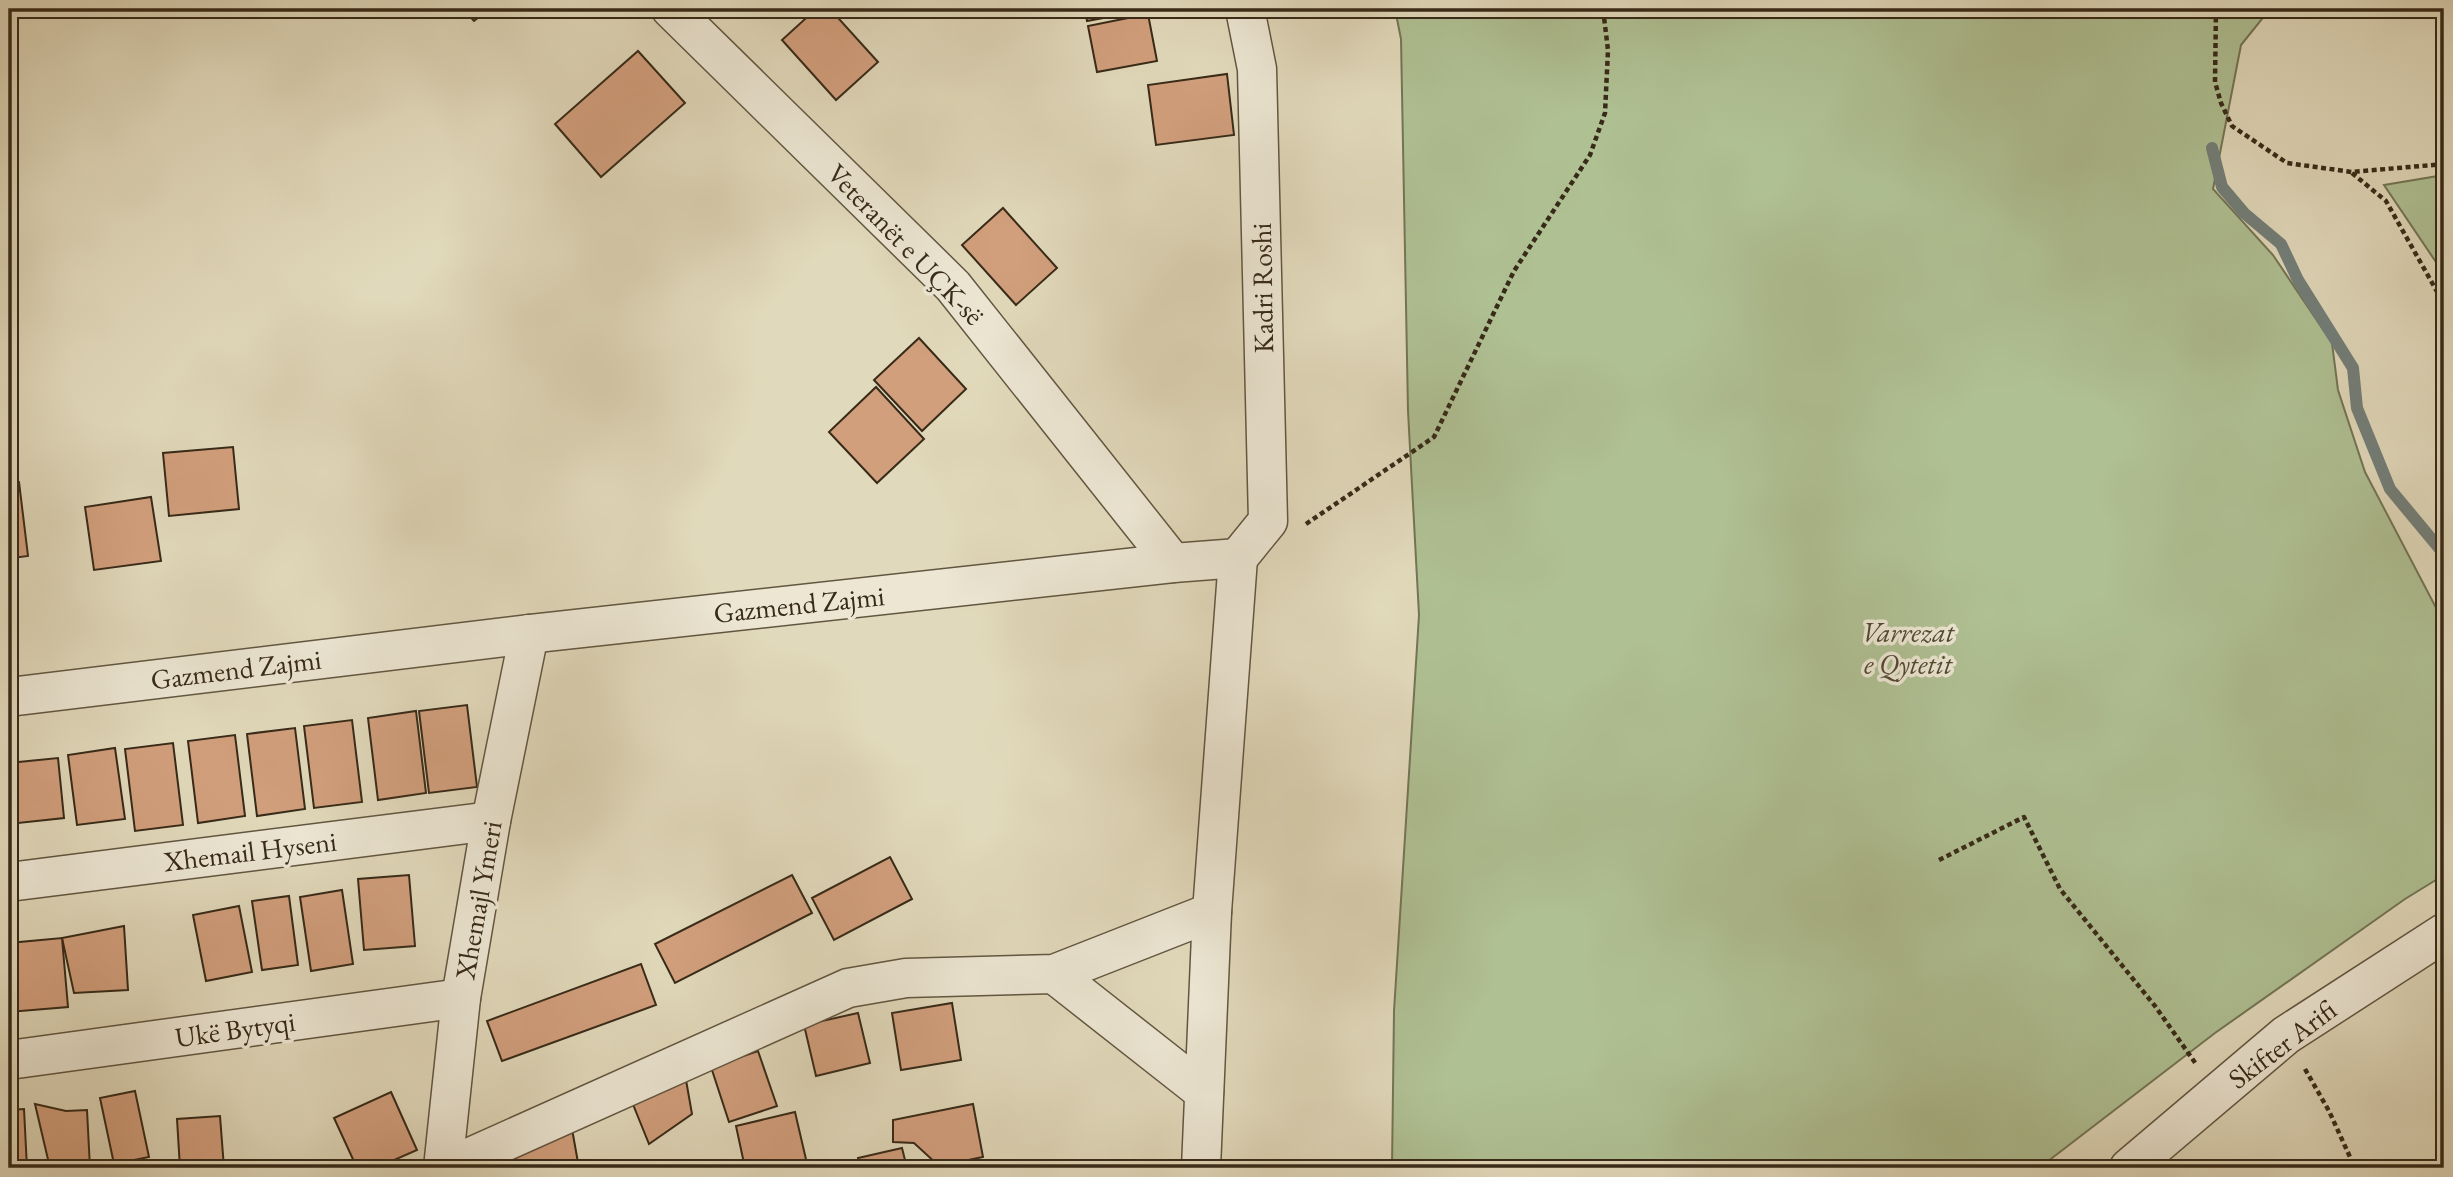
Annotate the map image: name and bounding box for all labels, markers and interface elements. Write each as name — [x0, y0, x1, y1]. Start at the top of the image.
street label: Veteranët e UÇK-së — [820, 156, 992, 332]
street label: Kadri Roshi — [1243, 222, 1281, 353]
street label: Gazmend Zajmi — [712, 577, 886, 631]
park label: Varrezat e Qytetit — [1862, 614, 1956, 682]
street label: Gazmend Zajmi — [149, 641, 323, 697]
street label: Xhemajl Ymeri — [446, 818, 510, 983]
street label: Xhemail Hyseni — [161, 823, 339, 880]
street label: Skifter Arifi — [2221, 992, 2343, 1096]
street label: Ukë Bytyqi — [173, 1003, 297, 1055]

